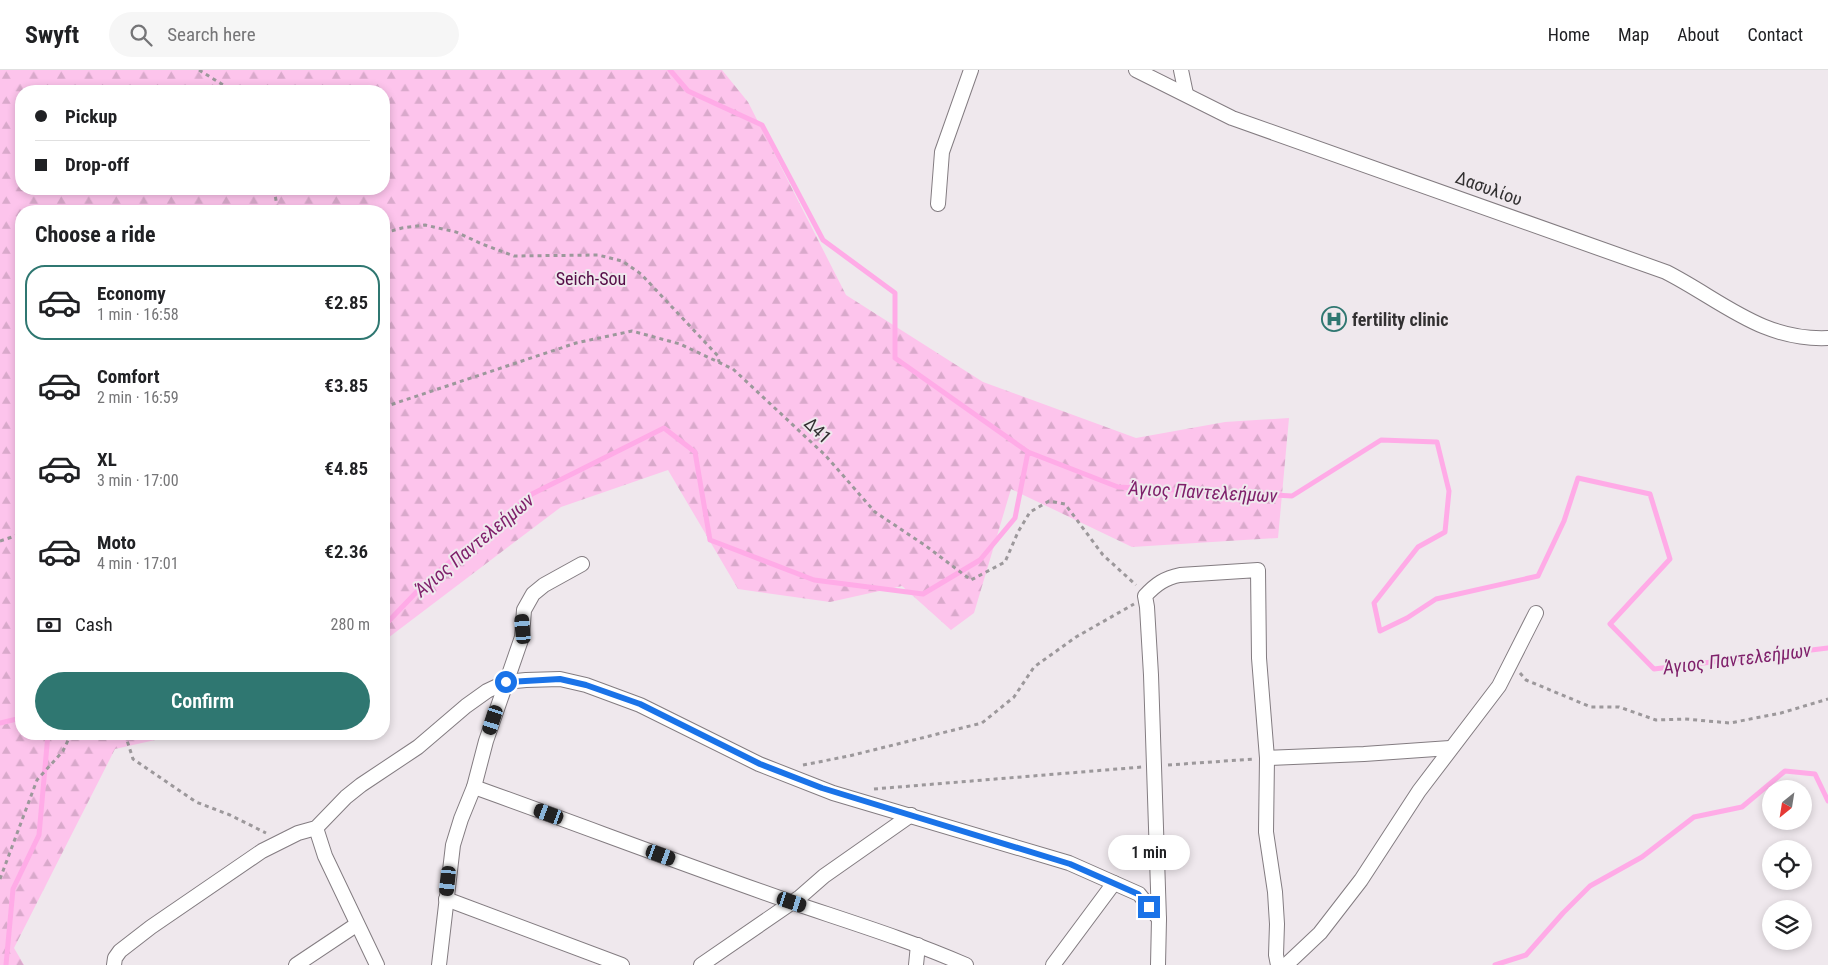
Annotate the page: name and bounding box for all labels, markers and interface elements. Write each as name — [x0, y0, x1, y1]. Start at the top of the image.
search box — [109, 12, 459, 57]
text: Swyft — [25, 21, 79, 49]
icon: search — [127, 21, 155, 49]
text: Search here — [167, 23, 256, 46]
text: Home — [1548, 24, 1590, 45]
text: Map — [1618, 24, 1649, 45]
text: About — [1677, 24, 1719, 45]
text: Contact — [1747, 24, 1803, 45]
text: Pickup — [65, 105, 117, 128]
text: Drop-off — [65, 153, 129, 176]
street label: Δασυλίου — [1453, 166, 1525, 210]
text: Choose a ride — [35, 222, 156, 247]
park label: Seich-Sou — [556, 268, 626, 289]
icon: car — [37, 280, 82, 325]
text: Economy — [97, 282, 166, 305]
text: €2.85 — [324, 291, 368, 314]
text: 1 min · 16:58 — [97, 305, 179, 324]
hospital icon: fertility clinic — [1321, 306, 1347, 332]
place label: fertility clinic — [1352, 309, 1449, 330]
icon: car — [37, 363, 82, 408]
text: Comfort — [97, 365, 160, 388]
text: €3.85 — [324, 374, 368, 397]
text: 2 min · 16:59 — [97, 388, 179, 407]
street label: Δ41 — [800, 412, 836, 448]
icon: car — [37, 446, 82, 491]
text: XL — [97, 448, 117, 471]
text: €4.85 — [324, 457, 368, 480]
text: 3 min · 17:00 — [97, 471, 179, 490]
water label: Άγιος Παντελεήμων — [1127, 477, 1279, 507]
water label: Άγιος Παντελεήμων — [409, 488, 539, 602]
icon: car — [37, 529, 82, 574]
text: Moto — [97, 531, 136, 554]
text: €2.36 — [324, 540, 368, 563]
text: 4 min · 17:01 — [97, 554, 179, 573]
icon: cash — [35, 611, 63, 639]
text: Cash — [75, 613, 113, 636]
car — [514, 613, 531, 645]
text: 280 m — [331, 615, 370, 634]
water label: Άγιος Παντελεήμων — [1661, 638, 1813, 680]
route start — [495, 671, 517, 693]
button: Confirm — [35, 672, 370, 730]
car — [481, 703, 504, 737]
north arrow — [1762, 780, 1812, 830]
map controls — [1762, 780, 1812, 950]
car — [532, 802, 565, 826]
callout: 1 min — [1108, 834, 1190, 870]
button: locate — [1762, 840, 1812, 890]
car — [644, 843, 677, 867]
text: 1 min — [1131, 843, 1167, 862]
car — [438, 865, 457, 897]
car — [775, 890, 808, 914]
route end — [1138, 896, 1160, 918]
button: layers — [1762, 900, 1812, 950]

